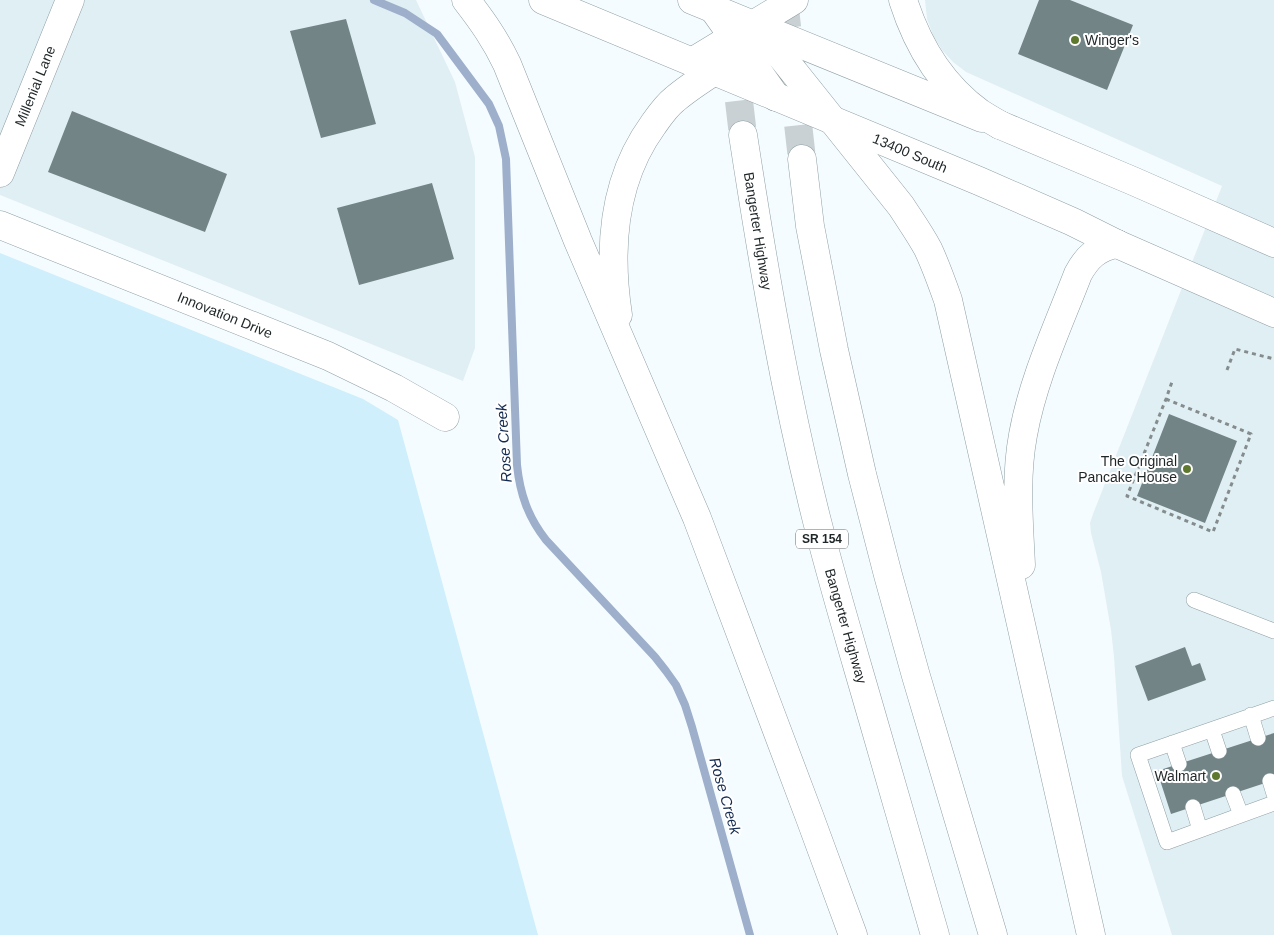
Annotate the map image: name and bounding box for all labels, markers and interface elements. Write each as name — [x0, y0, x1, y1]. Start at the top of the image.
place label: Winger's — [1085, 32, 1139, 48]
marker: Winger's — [1069, 34, 1081, 46]
street label: Millenial Lane — [12, 43, 59, 129]
street label: 13400 South — [870, 130, 950, 176]
street label: Bangerter Highway — [741, 171, 775, 291]
street label: Innovation Drive — [175, 289, 275, 341]
water label: Rose Creek — [492, 401, 515, 483]
place label: The Original Pancake House — [1078, 453, 1177, 485]
marker: The Original Pancake House — [1181, 463, 1193, 475]
road number: SR 154 — [796, 530, 848, 548]
street label: Bangerter Highway — [822, 567, 870, 685]
water label: Rose Creek — [706, 755, 745, 838]
place label: Walmart — [1154, 768, 1206, 784]
marker: Walmart — [1210, 770, 1222, 782]

